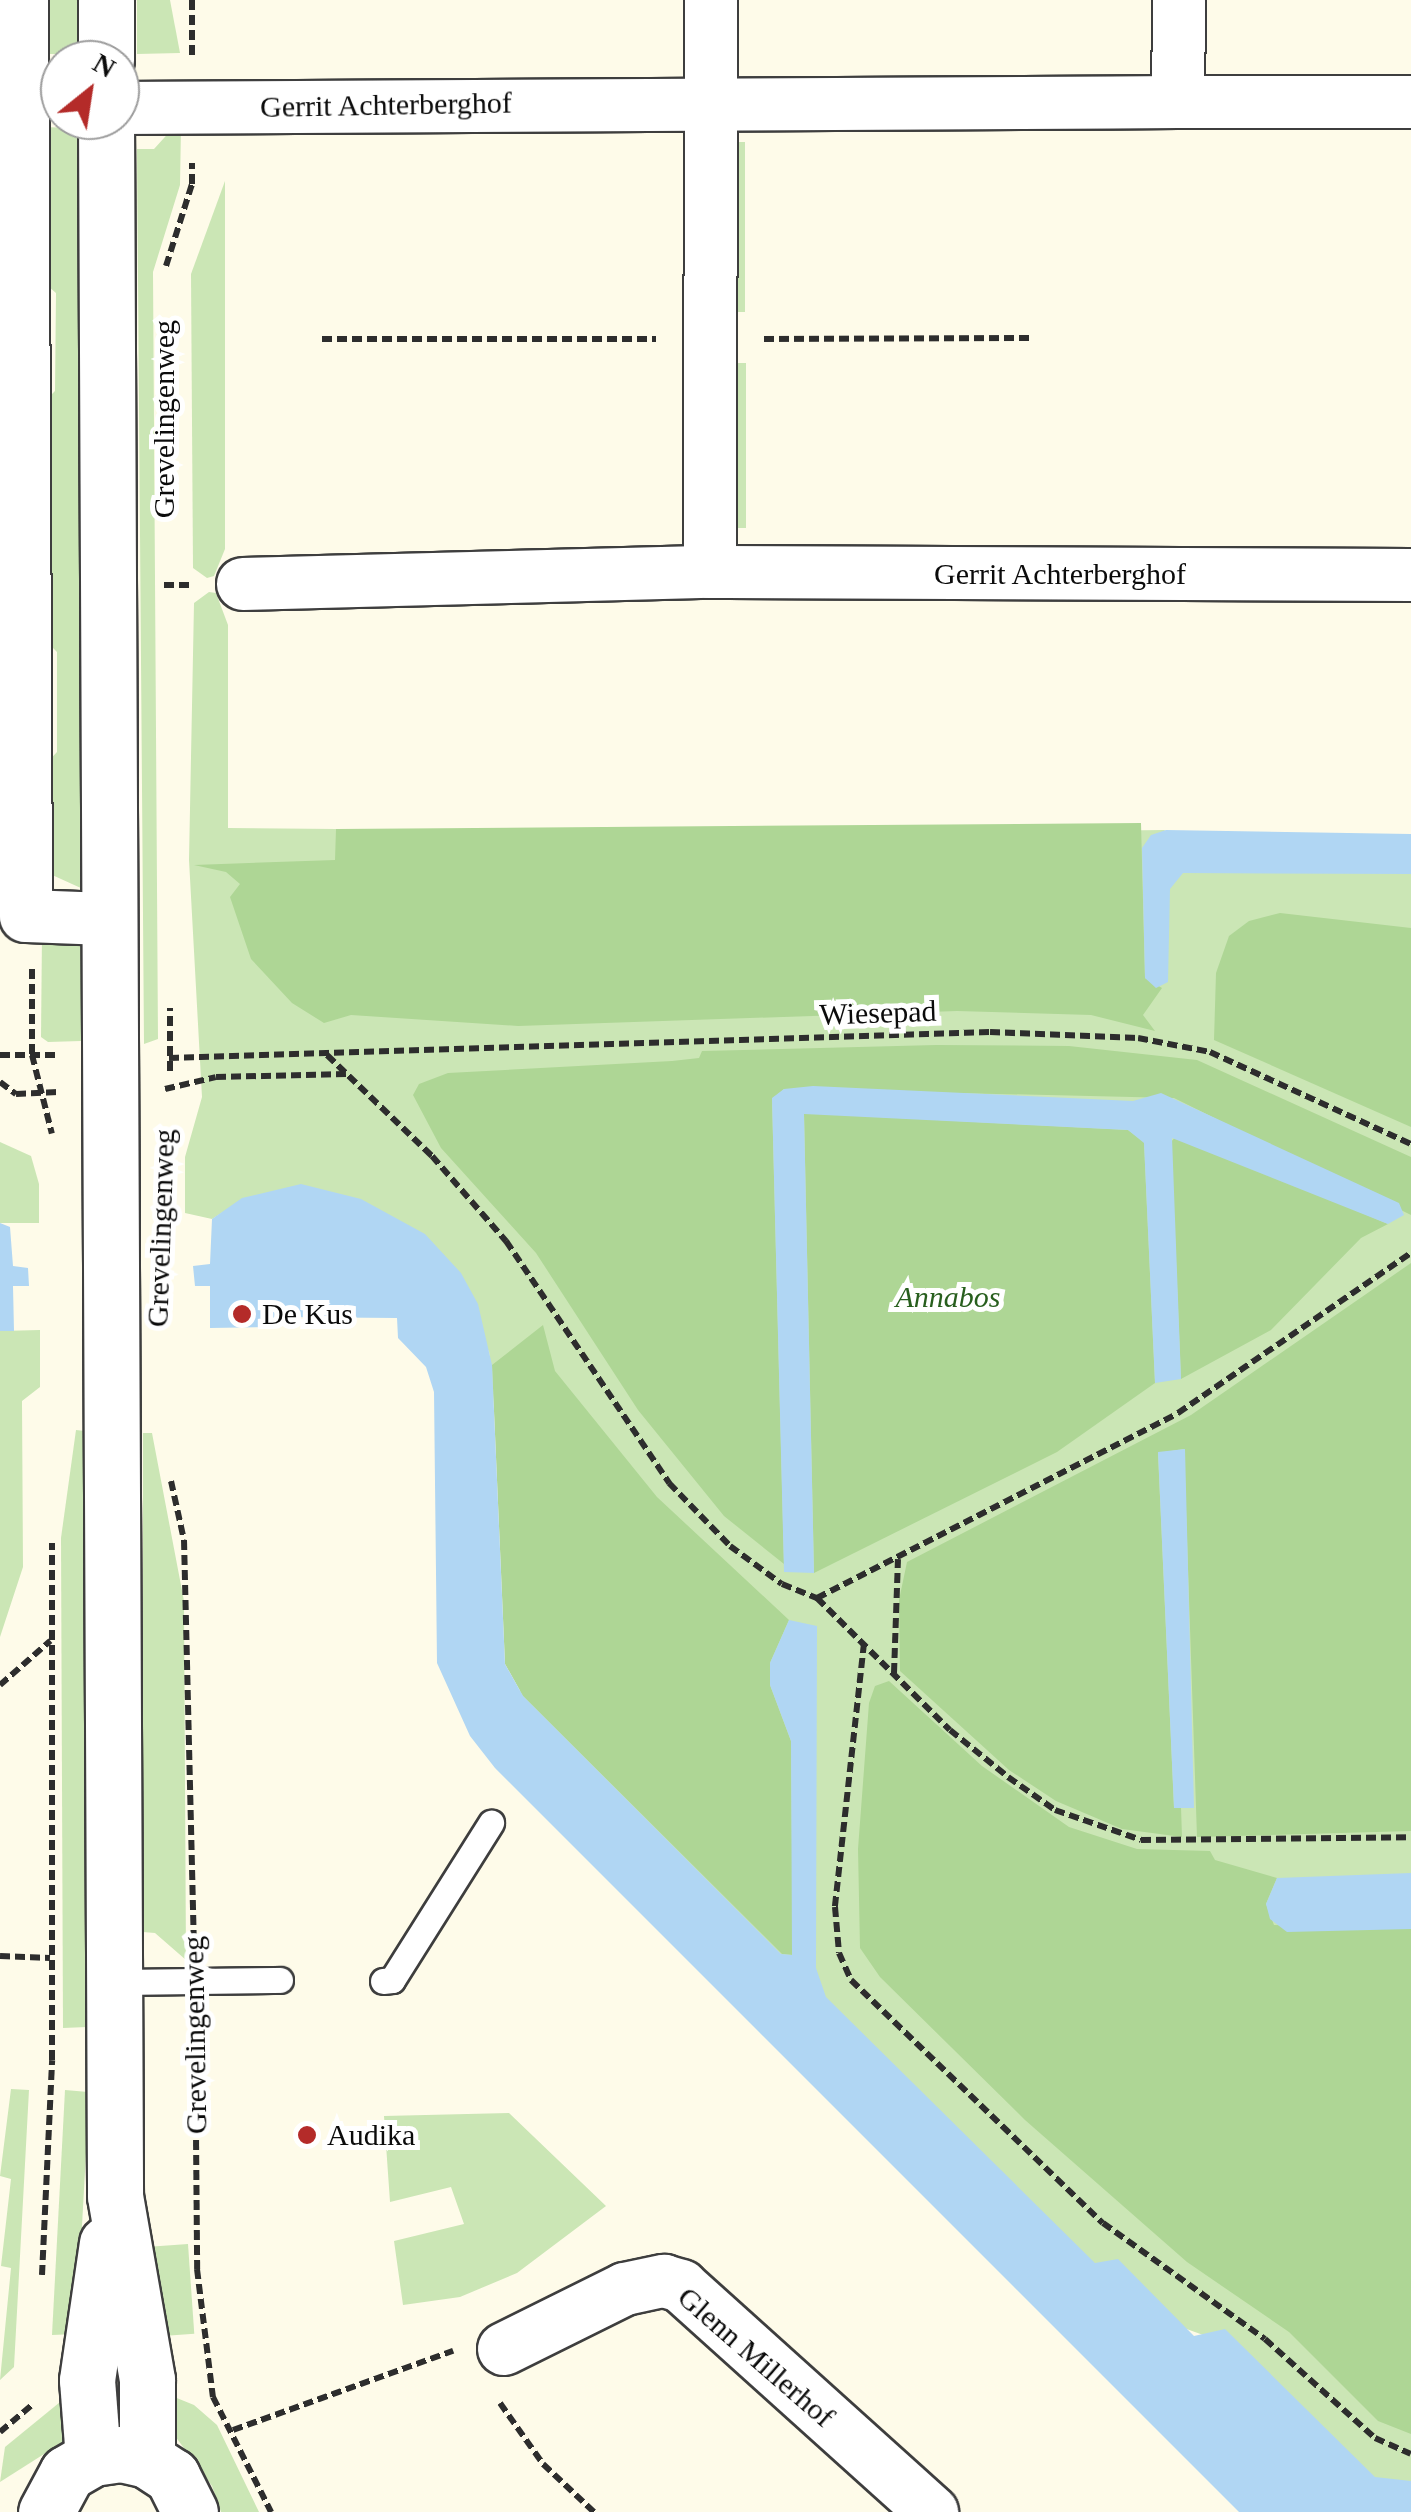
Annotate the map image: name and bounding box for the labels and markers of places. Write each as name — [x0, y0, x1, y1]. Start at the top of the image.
place label: De Kus — [262, 1296, 353, 1332]
marker: De Kus — [231, 1303, 253, 1325]
place label: Audika — [327, 2117, 415, 2153]
marker: Audika — [296, 2124, 318, 2146]

